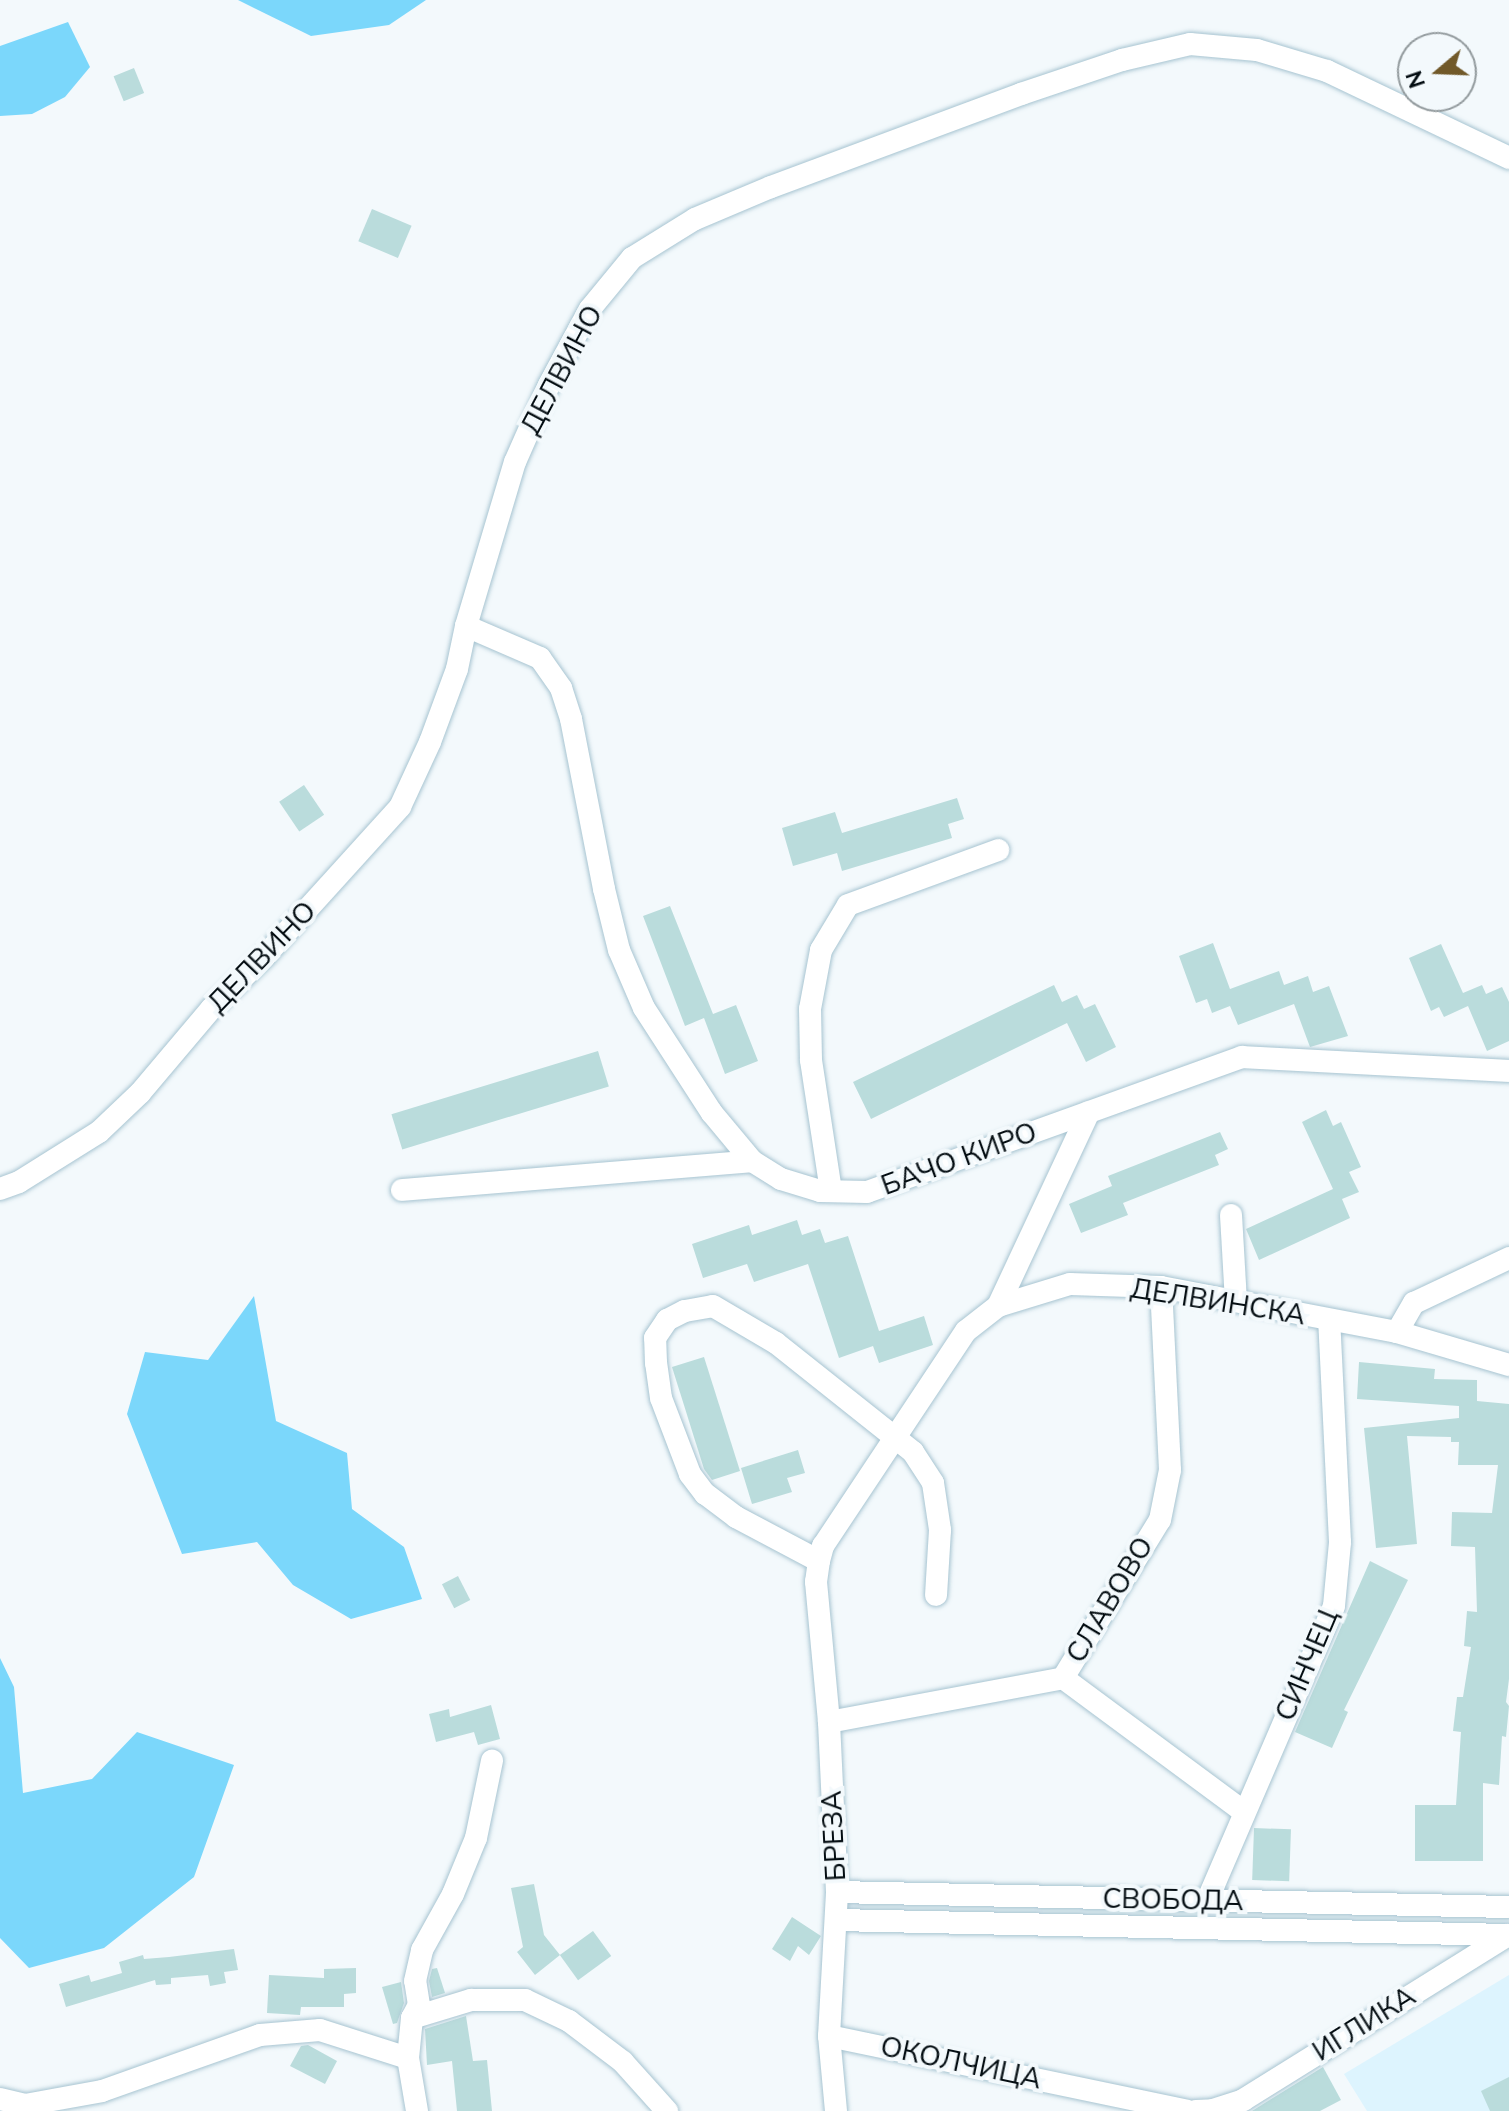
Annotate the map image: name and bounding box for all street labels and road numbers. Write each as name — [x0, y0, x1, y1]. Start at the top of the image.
street label: ДЕЛВИНО — [514, 300, 610, 440]
street label: ДЕЛВИНО — [201, 895, 323, 1019]
street label: БАЧО КИРО — [877, 1115, 1041, 1203]
street label: ДЕЛВИНСКА — [1128, 1272, 1308, 1332]
street label: СЛАВОВО — [1059, 1531, 1161, 1669]
street label: СИНЧЕЦ — [1268, 1604, 1346, 1726]
street label: БРЕЗА — [815, 1790, 853, 1882]
street label: СВОБОДА — [1102, 1882, 1244, 1918]
street label: ИГЛИКА — [1307, 1979, 1421, 2069]
street label: ОКОЛЧИЦА — [877, 2030, 1045, 2096]

